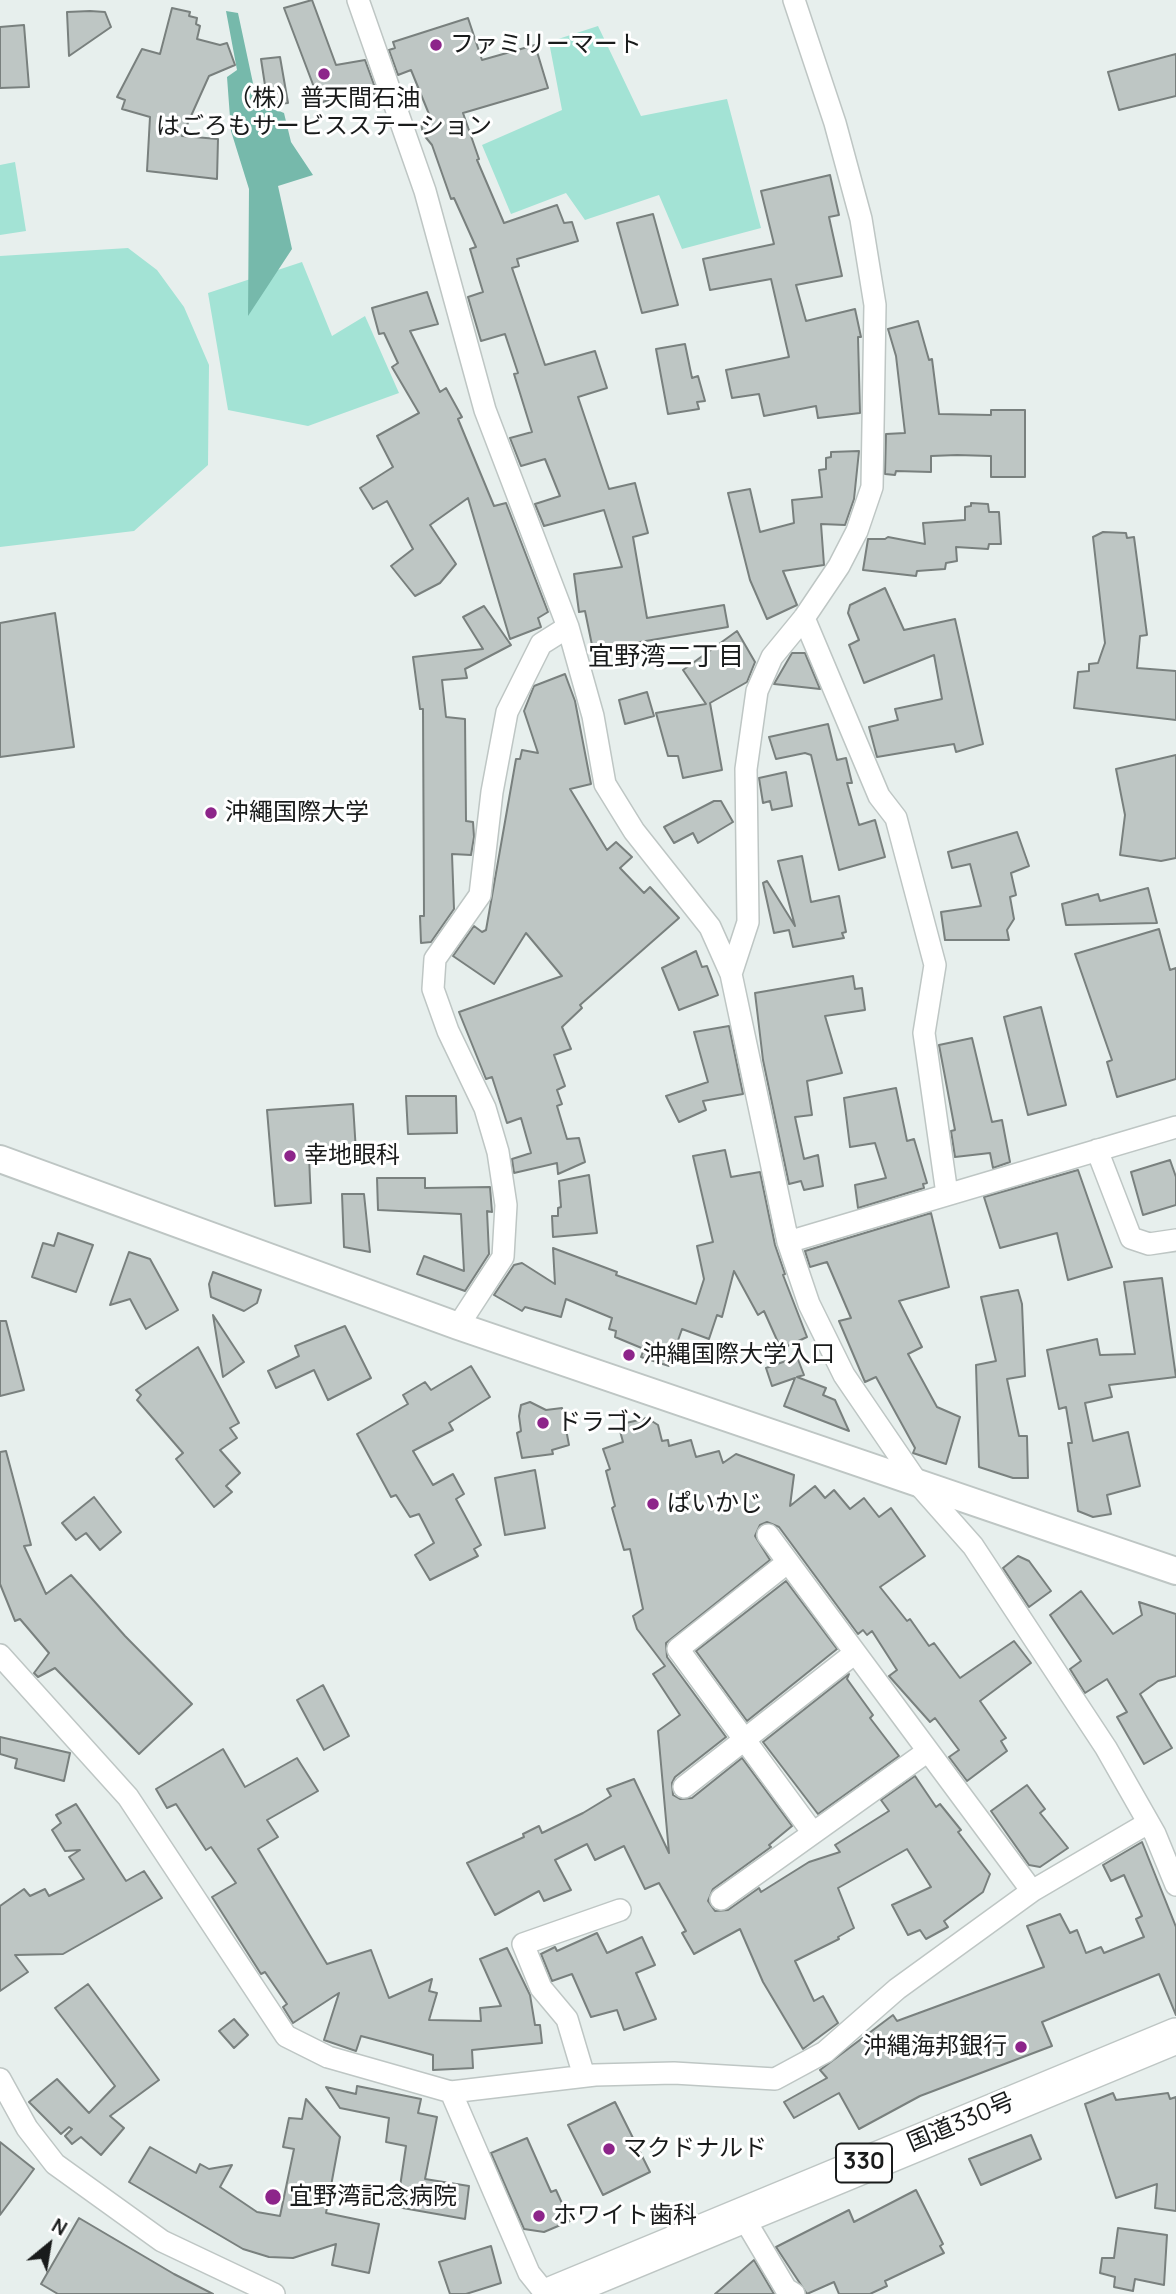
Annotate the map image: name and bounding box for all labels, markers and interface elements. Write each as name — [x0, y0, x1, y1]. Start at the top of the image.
place label: ファミリーマート — [450, 31, 642, 59]
marker: ファミリーマート — [428, 37, 444, 53]
marker: （株）普天間石油 はごろもサービスステーション — [316, 66, 332, 82]
place label: （株）普天間石油 はごろもサービスステーション — [156, 85, 492, 141]
district label: 宜野湾二丁目 — [588, 642, 744, 674]
place label: 沖繩国際大学 — [225, 799, 369, 827]
marker: 沖繩国際大学 — [203, 805, 219, 821]
place label: 幸地眼科 — [304, 1142, 400, 1170]
marker: 幸地眼科 — [282, 1148, 298, 1164]
place label: 沖縄国際大学入口 — [643, 1341, 835, 1369]
marker: 沖縄国際大学入口 — [621, 1347, 637, 1363]
place label: ドラゴン — [557, 1409, 653, 1437]
marker: ドラゴン — [535, 1415, 551, 1431]
place label: ぱいかじ — [667, 1490, 763, 1518]
marker: ぱいかじ — [645, 1496, 661, 1512]
place label: 沖縄海邦銀行 — [863, 2033, 1007, 2061]
marker: 沖縄海邦銀行 — [1013, 2039, 1029, 2055]
street label: 国道330号 — [903, 2088, 1019, 2158]
place label: マクドナルド — [623, 2135, 767, 2163]
marker: マクドナルド — [601, 2141, 617, 2157]
road number: 330 — [836, 2144, 892, 2182]
place label: 宜野湾記念病院 — [289, 2183, 457, 2211]
marker: 宜野湾記念病院 — [263, 2187, 283, 2207]
place label: ホワイト歯科 — [553, 2202, 697, 2230]
marker: ホワイト歯科 — [531, 2208, 547, 2224]
north arrow — [14, 2210, 84, 2280]
text: N — [47, 2212, 72, 2241]

